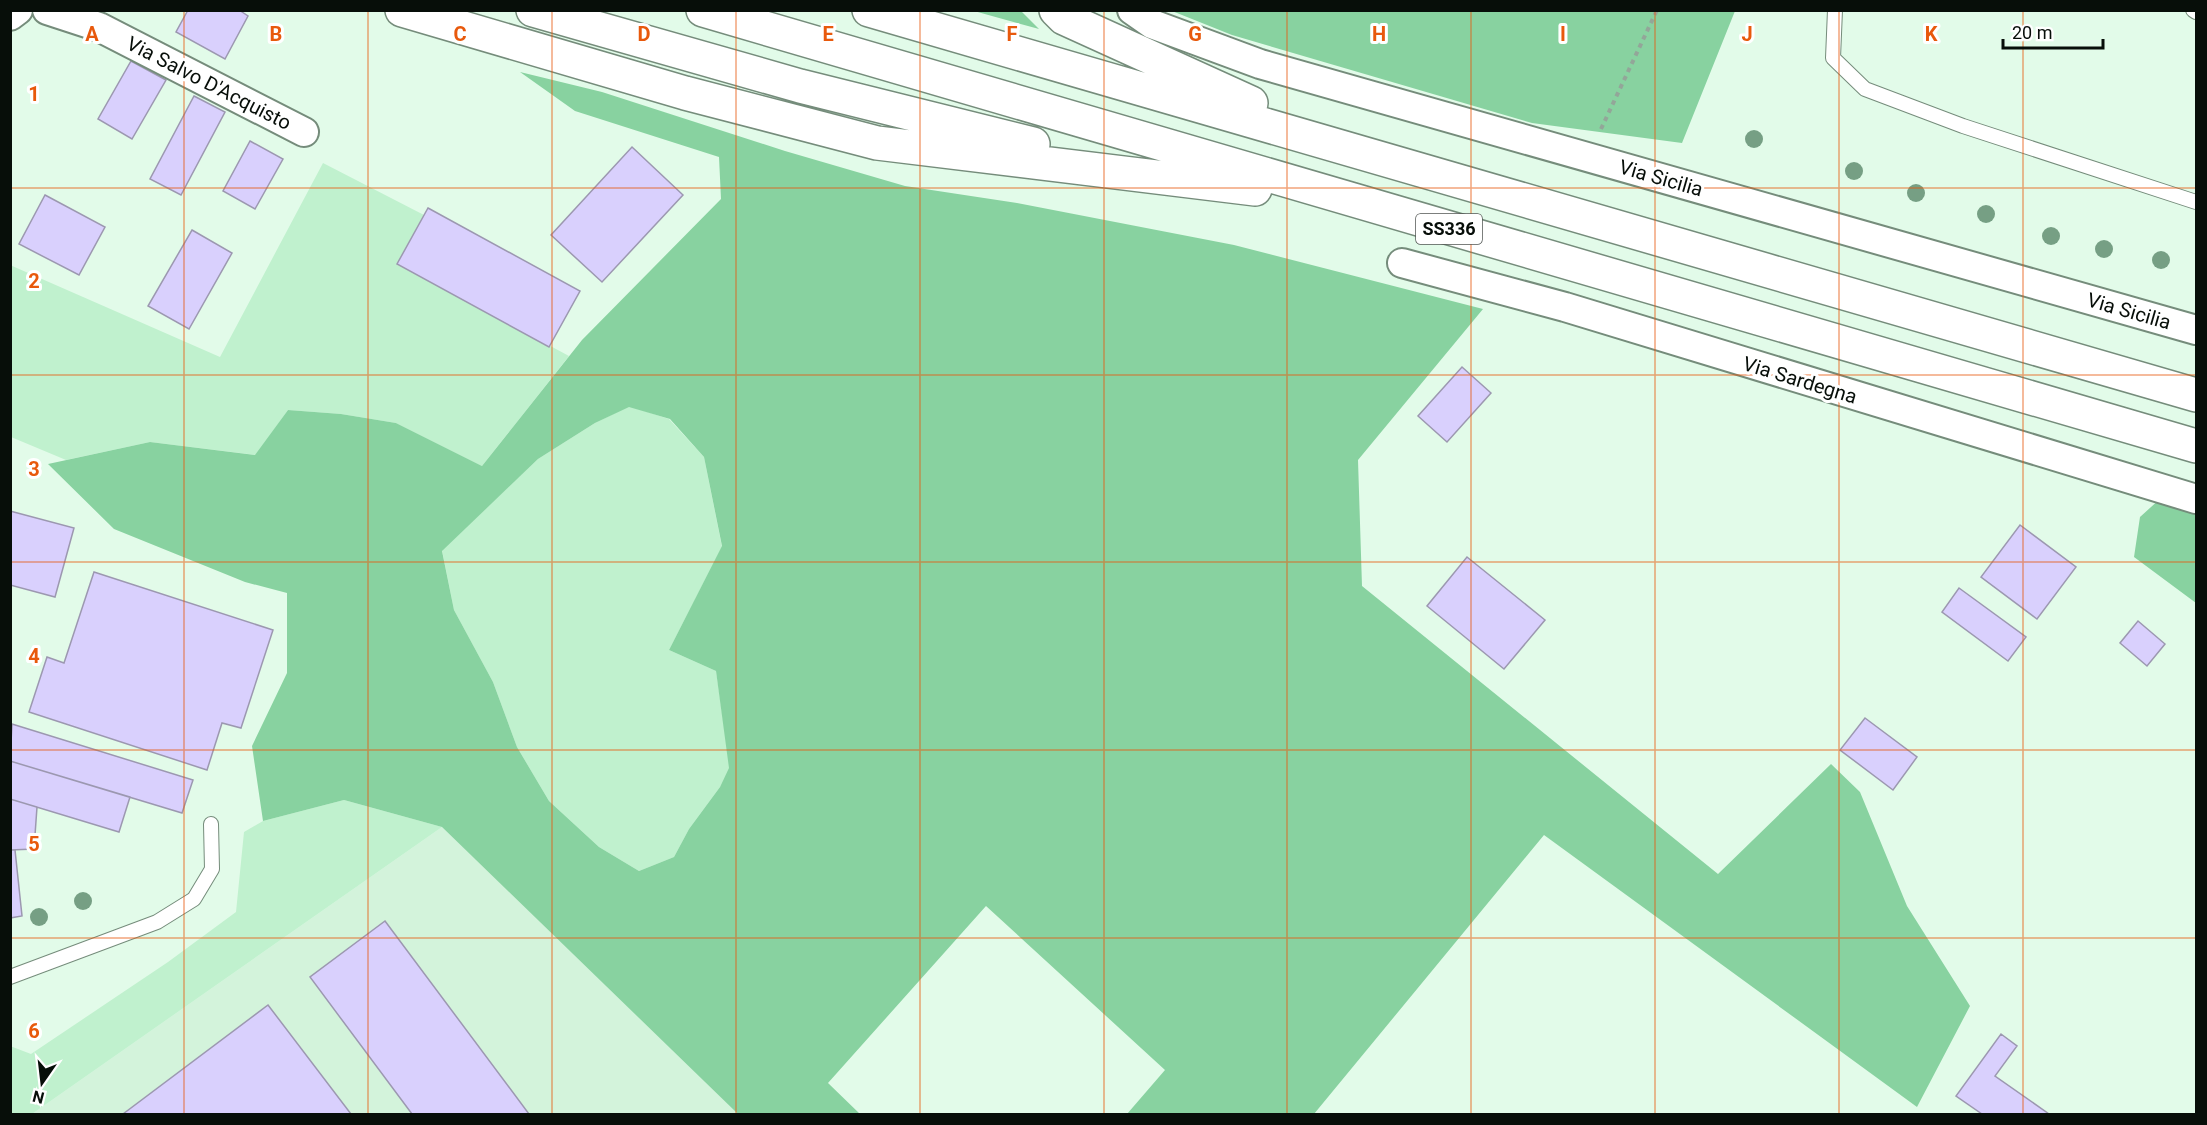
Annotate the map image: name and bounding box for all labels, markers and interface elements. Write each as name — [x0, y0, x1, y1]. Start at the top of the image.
scale bar — [2003, 12, 2104, 50]
text: A — [85, 22, 99, 46]
text: B — [270, 22, 282, 46]
text: C — [453, 22, 467, 46]
text: D — [638, 22, 651, 46]
text: E — [822, 22, 834, 46]
text: F — [1007, 22, 1018, 46]
text: G — [1188, 22, 1202, 46]
text: H — [1372, 22, 1386, 46]
text: I — [1560, 22, 1566, 46]
text: J — [1741, 22, 1753, 46]
text: K — [1925, 22, 1938, 46]
text: 20 m — [2012, 22, 2052, 43]
street label: Via Salvo D'Acquisto — [123, 31, 295, 135]
text: 1 — [28, 82, 40, 106]
street label: Via Sicilia — [1616, 155, 1706, 201]
road number: SS336 — [1416, 214, 1482, 244]
text: 2 — [28, 269, 40, 293]
street label: Via Sicilia — [2084, 288, 2174, 334]
street label: Via Sardegna — [1740, 351, 1860, 409]
text: 3 — [28, 457, 40, 481]
text: 4 — [28, 644, 40, 668]
text: 5 — [28, 832, 40, 856]
text: 6 — [28, 1019, 40, 1043]
north arrow — [12, 1053, 72, 1113]
text: N — [31, 1086, 46, 1108]

